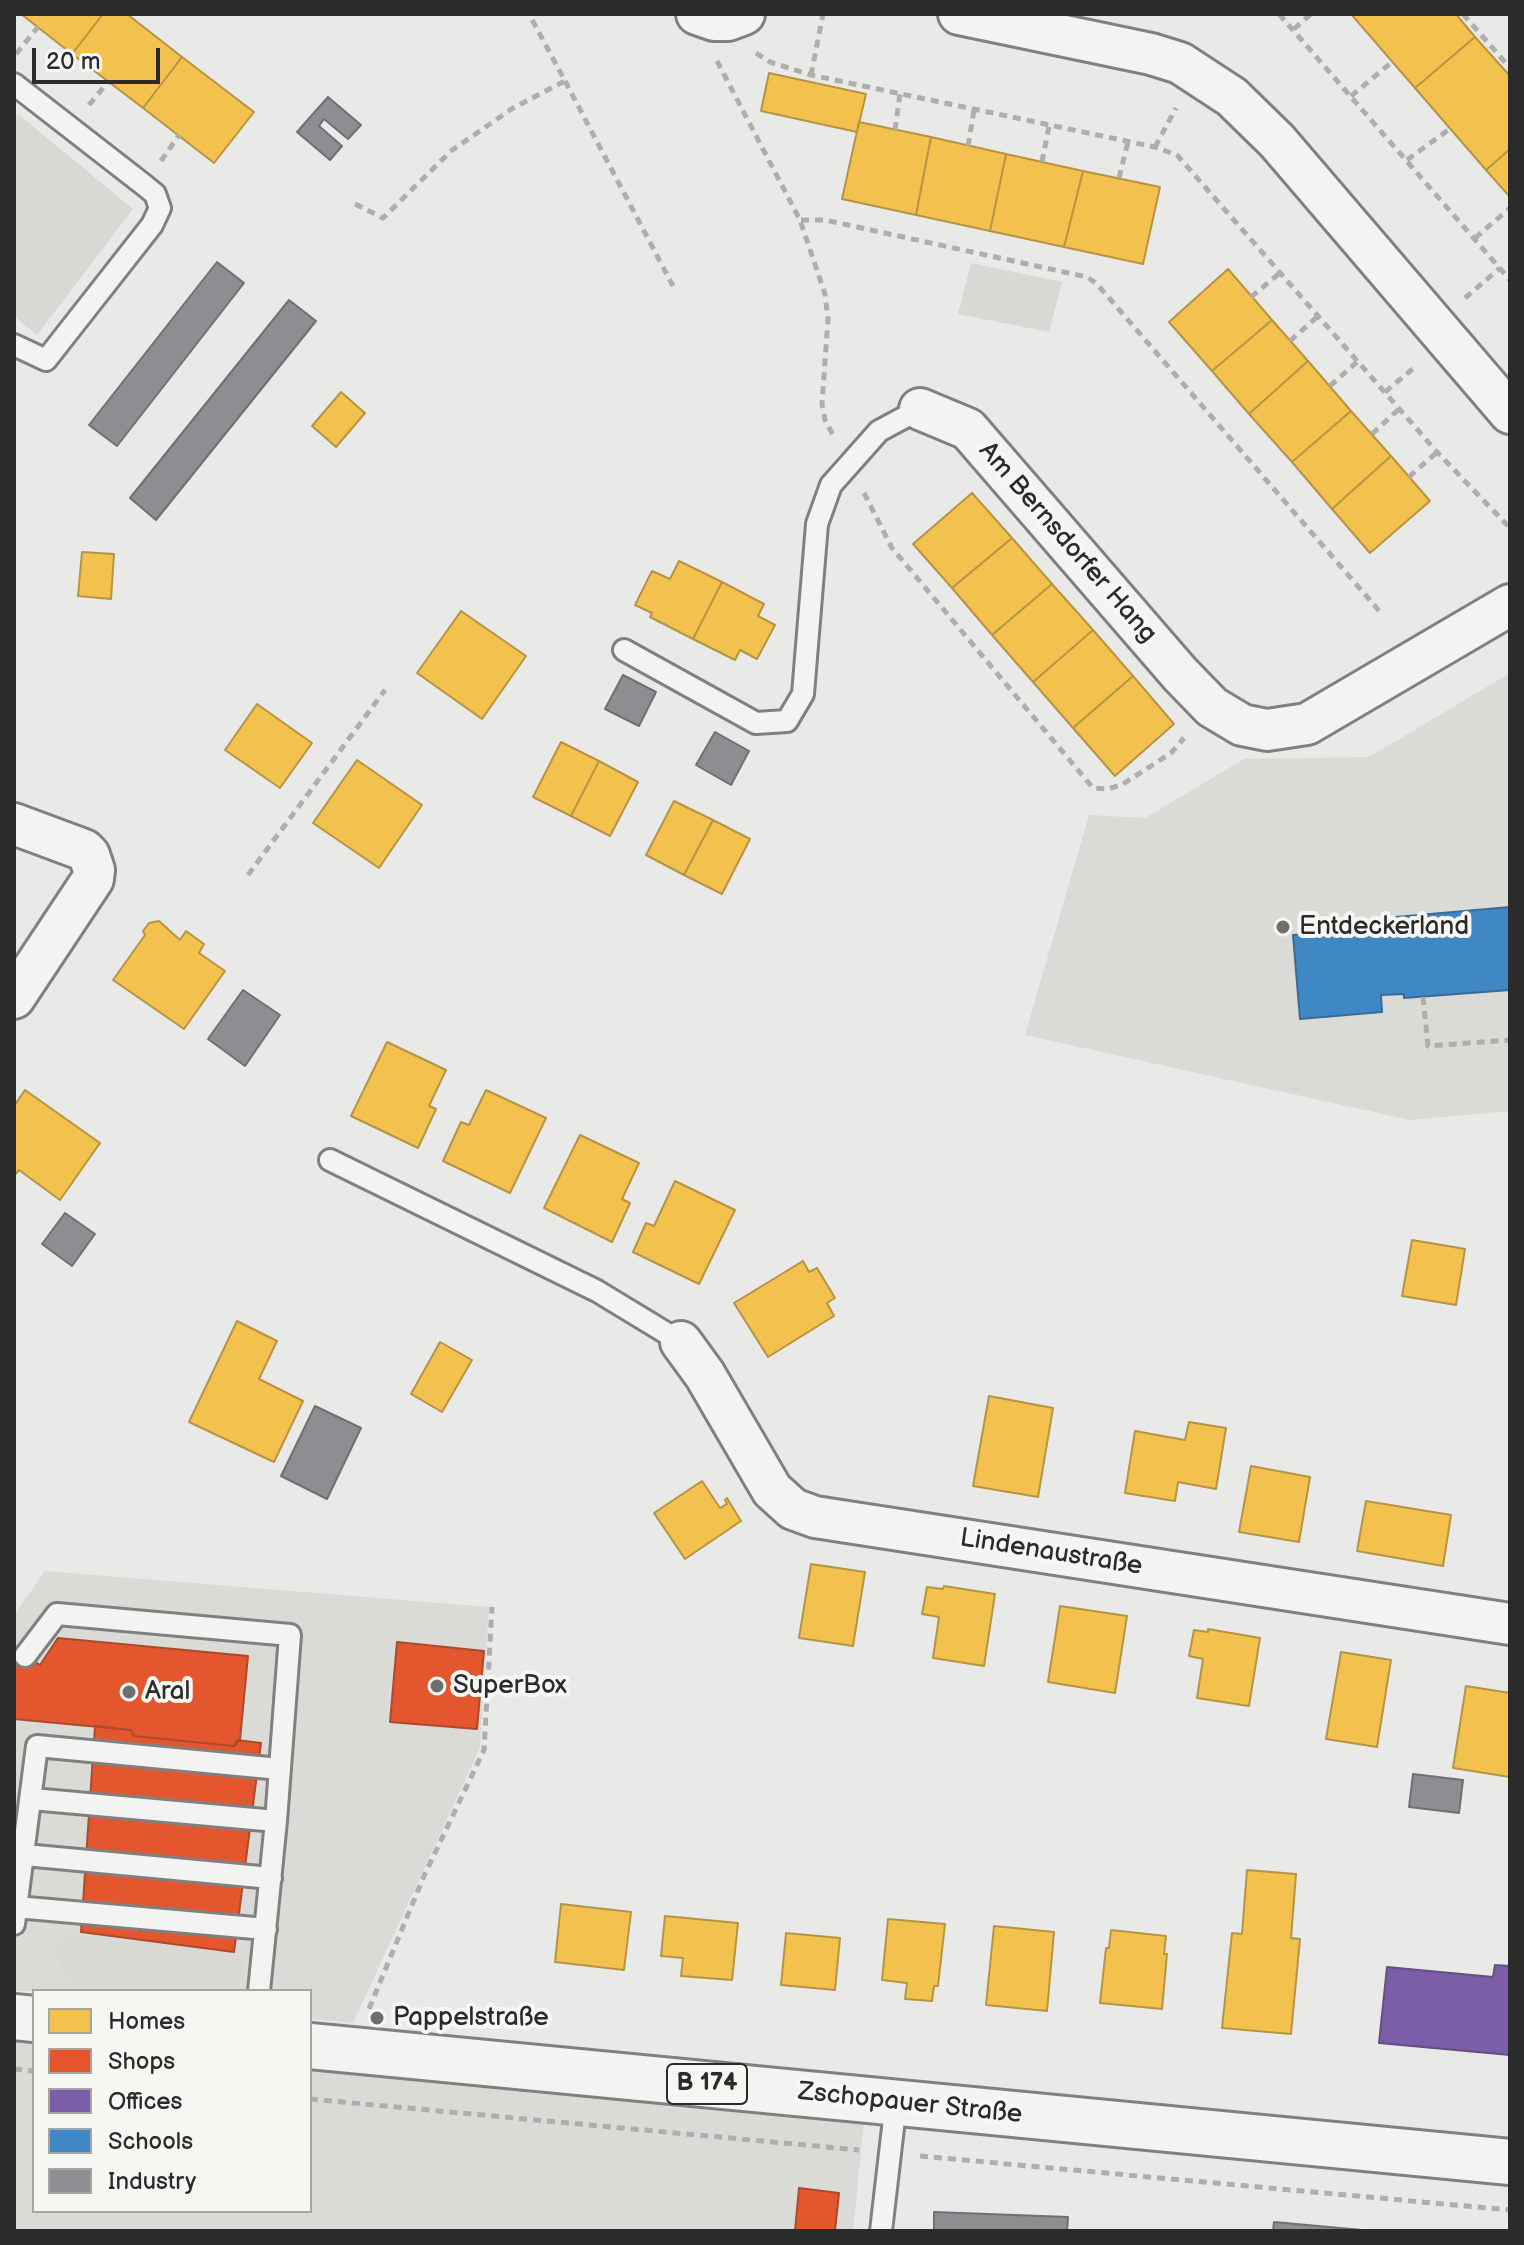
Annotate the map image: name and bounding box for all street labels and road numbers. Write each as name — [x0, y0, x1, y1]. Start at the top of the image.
street label: Am Bernsdorfer Hang — [971, 436, 1163, 650]
street label: Lindenaustraße — [958, 1523, 1144, 1583]
road number: B 174 — [667, 2064, 747, 2104]
street label: Zschopauer Straße — [796, 2077, 1024, 2131]

